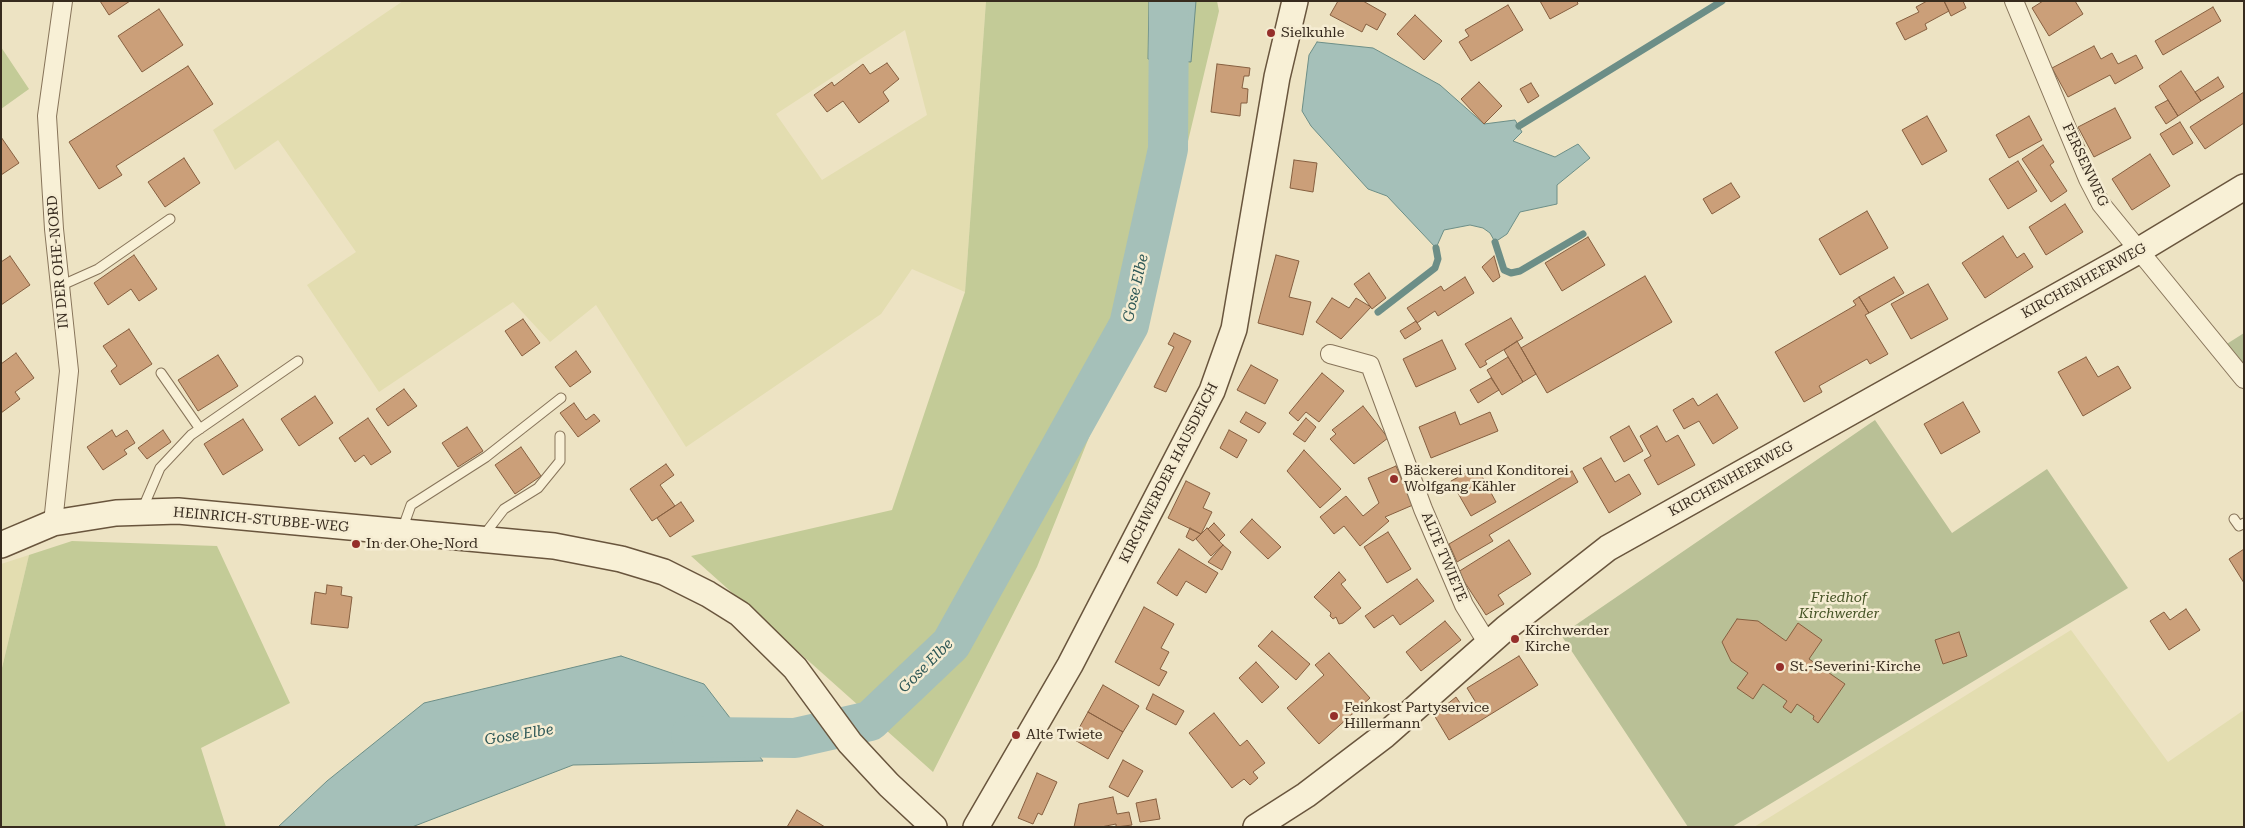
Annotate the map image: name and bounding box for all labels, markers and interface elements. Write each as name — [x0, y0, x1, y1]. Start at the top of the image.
place label: Sielkuhle — [1281, 25, 1344, 41]
marker: Sielkuhle — [1265, 27, 1277, 39]
street label: FERSENWEG — [2058, 121, 2112, 209]
street label: IN DER OHE-NORD — [44, 195, 72, 329]
street label: KIRCHENHEERWEG — [2019, 240, 2149, 322]
water label: Gose Elbe — [1119, 252, 1153, 324]
street label: KIRCHWERDER HAUSDEICH — [1116, 380, 1222, 566]
street label: KIRCHENHEERWEG — [1666, 438, 1796, 520]
place label: Bäckerei und Konditorei Wolfgang Kähler — [1404, 463, 1569, 496]
marker: Bäckerei und Konditorei Wolfgang Kähler — [1388, 473, 1400, 485]
street label: HEINRICH-STUBBE-WEG — [172, 504, 350, 536]
street label: ALTE TWIETE — [1418, 510, 1470, 604]
place label: In der Ohe-Nord — [366, 536, 478, 552]
marker: In der Ohe-Nord — [350, 538, 362, 550]
park label: Friedhof Kirchwerder — [1799, 590, 1879, 622]
place label: Kirchwerder Kirche — [1525, 623, 1609, 656]
marker: Kirchwerder Kirche — [1509, 633, 1521, 645]
water label: Gose Elbe — [895, 635, 957, 697]
place label: St.-Severini-Kirche — [1790, 659, 1921, 675]
marker: St.-Severini-Kirche — [1774, 661, 1786, 673]
place label: Feinkost Partyservice Hillermann — [1344, 700, 1489, 732]
marker: Feinkost Partyservice Hillermann — [1328, 710, 1340, 722]
water label: Gose Elbe — [483, 721, 555, 749]
place label: Alte Twiete — [1026, 727, 1102, 743]
marker: Alte Twiete — [1010, 729, 1022, 741]

